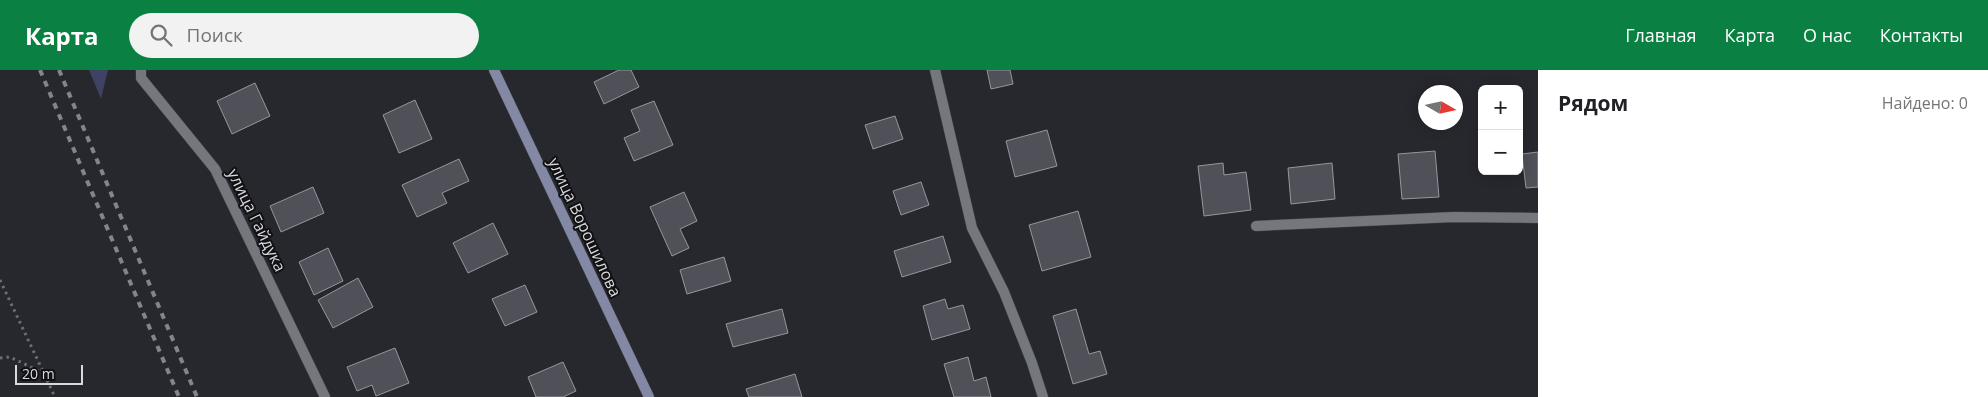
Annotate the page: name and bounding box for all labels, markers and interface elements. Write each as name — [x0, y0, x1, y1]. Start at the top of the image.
search box — [129, 13, 479, 58]
text: Карта — [25, 19, 99, 52]
icon: search — [147, 21, 175, 49]
text: Поиск — [187, 22, 243, 48]
text: Главная — [1625, 23, 1697, 47]
text: Карта — [1725, 23, 1775, 47]
text: О нас — [1803, 23, 1852, 47]
text: Контакты — [1880, 23, 1963, 47]
north arrow — [1418, 85, 1463, 130]
map controls — [1478, 85, 1523, 175]
button: + — [1478, 85, 1523, 130]
text: Рядом — [1558, 89, 1628, 117]
text: Найдено: 0 — [1882, 92, 1968, 114]
button: − — [1478, 130, 1523, 175]
street label: улица Ворошилова — [543, 154, 627, 300]
street label: улица Гайдука — [223, 165, 291, 275]
scale bar — [15, 362, 82, 385]
text: 20 m — [22, 364, 55, 383]

